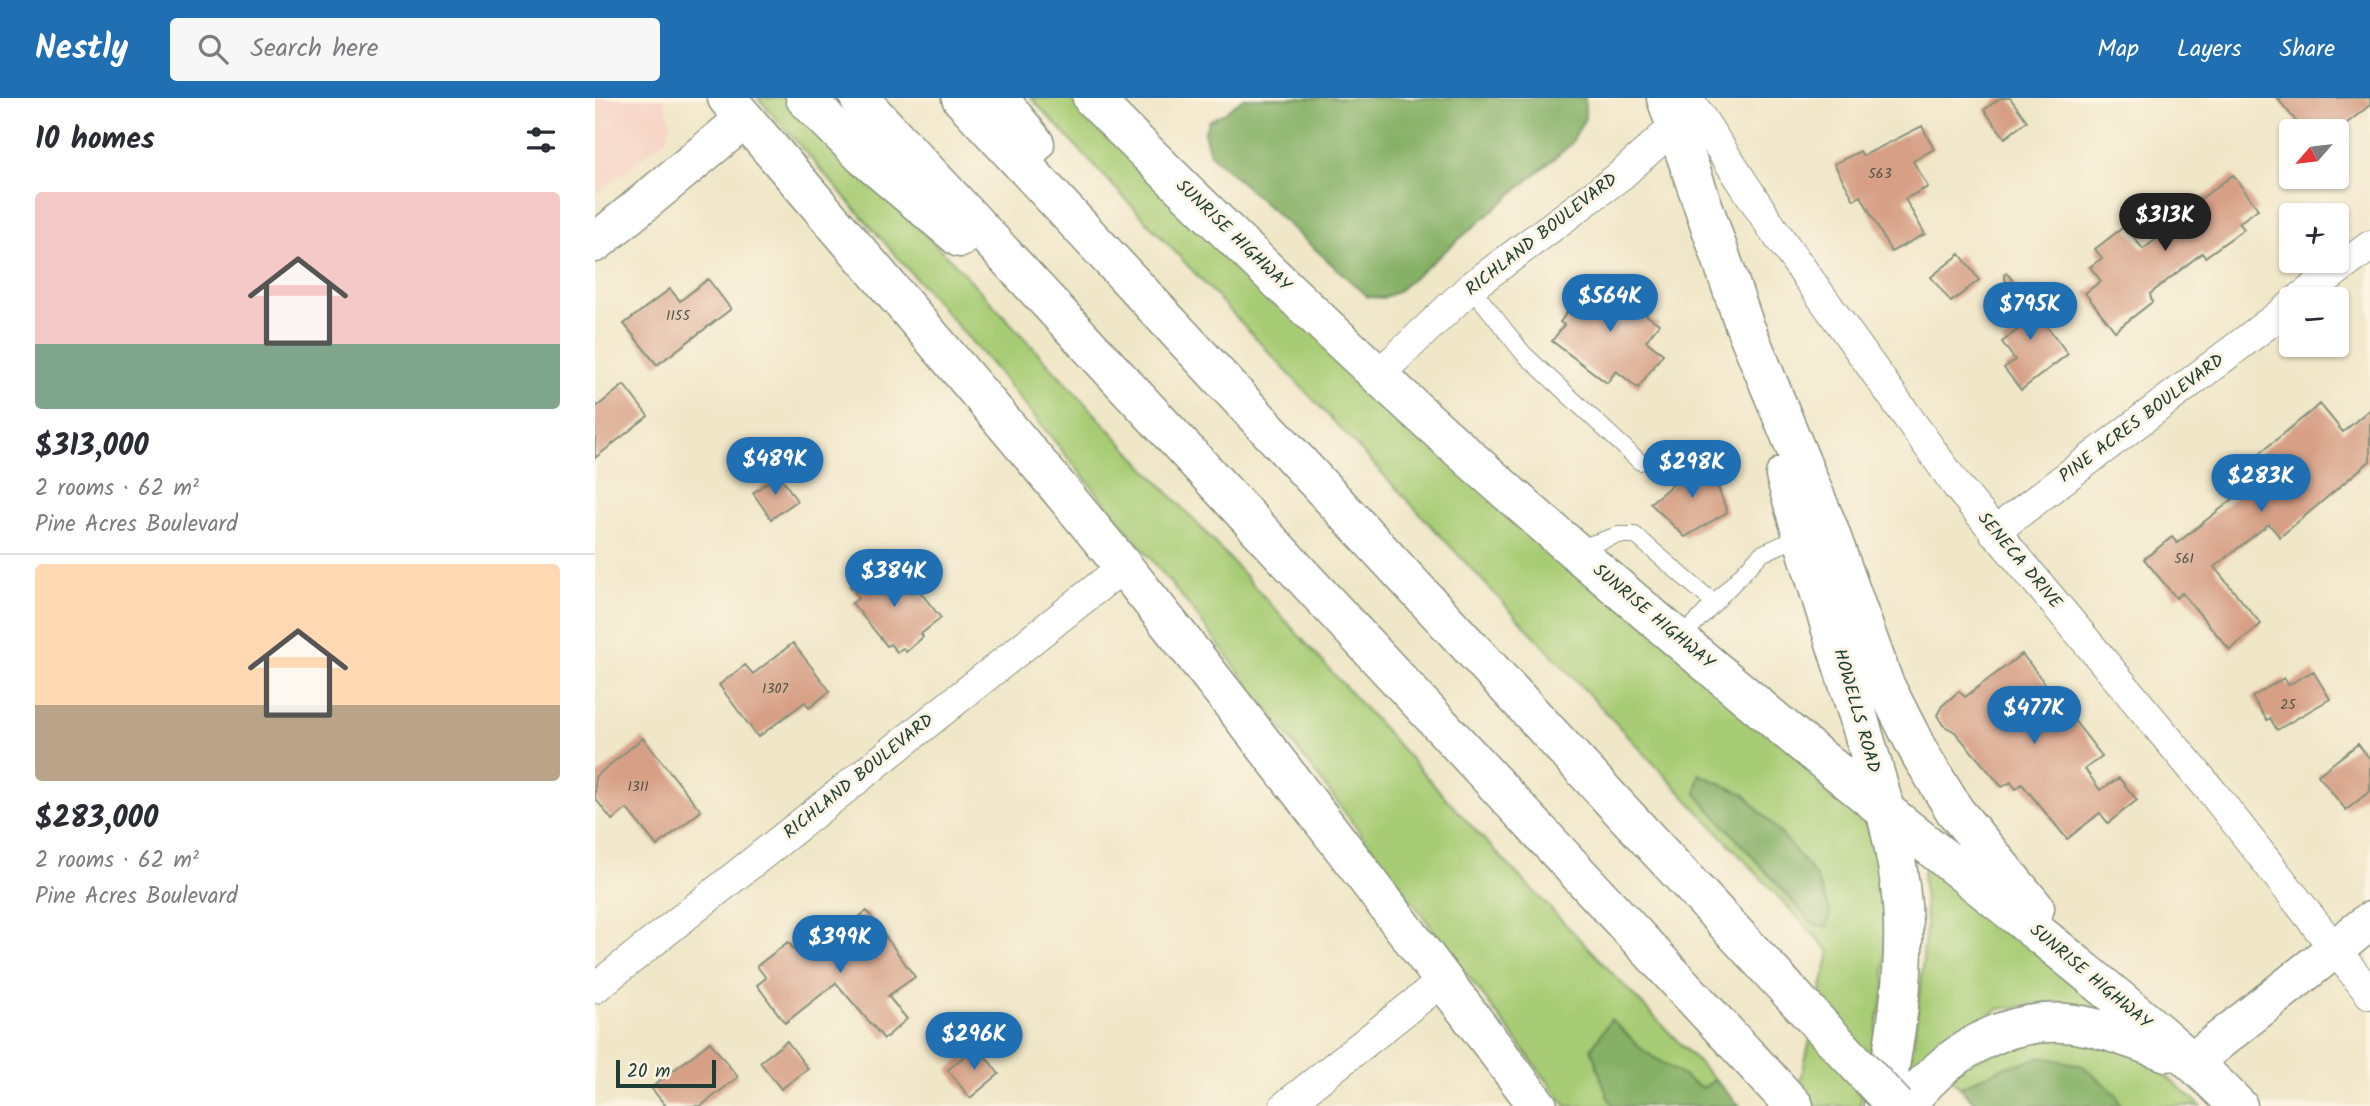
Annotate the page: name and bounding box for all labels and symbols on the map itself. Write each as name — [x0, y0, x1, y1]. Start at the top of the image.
north arrow — [2279, 119, 2349, 189]
house number: 563 — [1868, 163, 1892, 185]
street label: RICHLAND BOULEVARD — [1459, 166, 1625, 304]
street label: SUNRISE HIGHWAY — [1168, 173, 1298, 300]
pin: $313K — [2116, 194, 2214, 253]
pin: $564K — [1561, 274, 1659, 334]
pin: $795K — [1981, 282, 2079, 342]
house number: 1155 — [666, 305, 691, 327]
street label: PINE ACRES BOULEVARD — [2053, 347, 2231, 491]
pin: $489K — [726, 438, 824, 497]
pin: $298K — [1643, 440, 1741, 500]
pin: $283K — [2212, 454, 2310, 514]
street label: SENECA DRIVE — [1969, 506, 2069, 616]
house number: 561 — [2174, 548, 2194, 570]
pin: $384K — [845, 550, 943, 609]
street label: SUNRISE HIGHWAY — [1585, 557, 1721, 677]
street label: HOWELLS ROAD — [1824, 645, 1888, 777]
house number: 1307 — [762, 678, 788, 700]
pin: $477K — [1985, 686, 2083, 746]
house number: 25 — [2280, 694, 2297, 716]
street label: RICHLAND BOULEVARD — [777, 707, 941, 847]
house number: 1311 — [627, 776, 649, 798]
pin: $399K — [791, 916, 889, 975]
street label: SUNRISE HIGHWAY — [2022, 917, 2158, 1037]
pin: $296K — [925, 1012, 1023, 1072]
scale bar — [616, 1057, 716, 1089]

